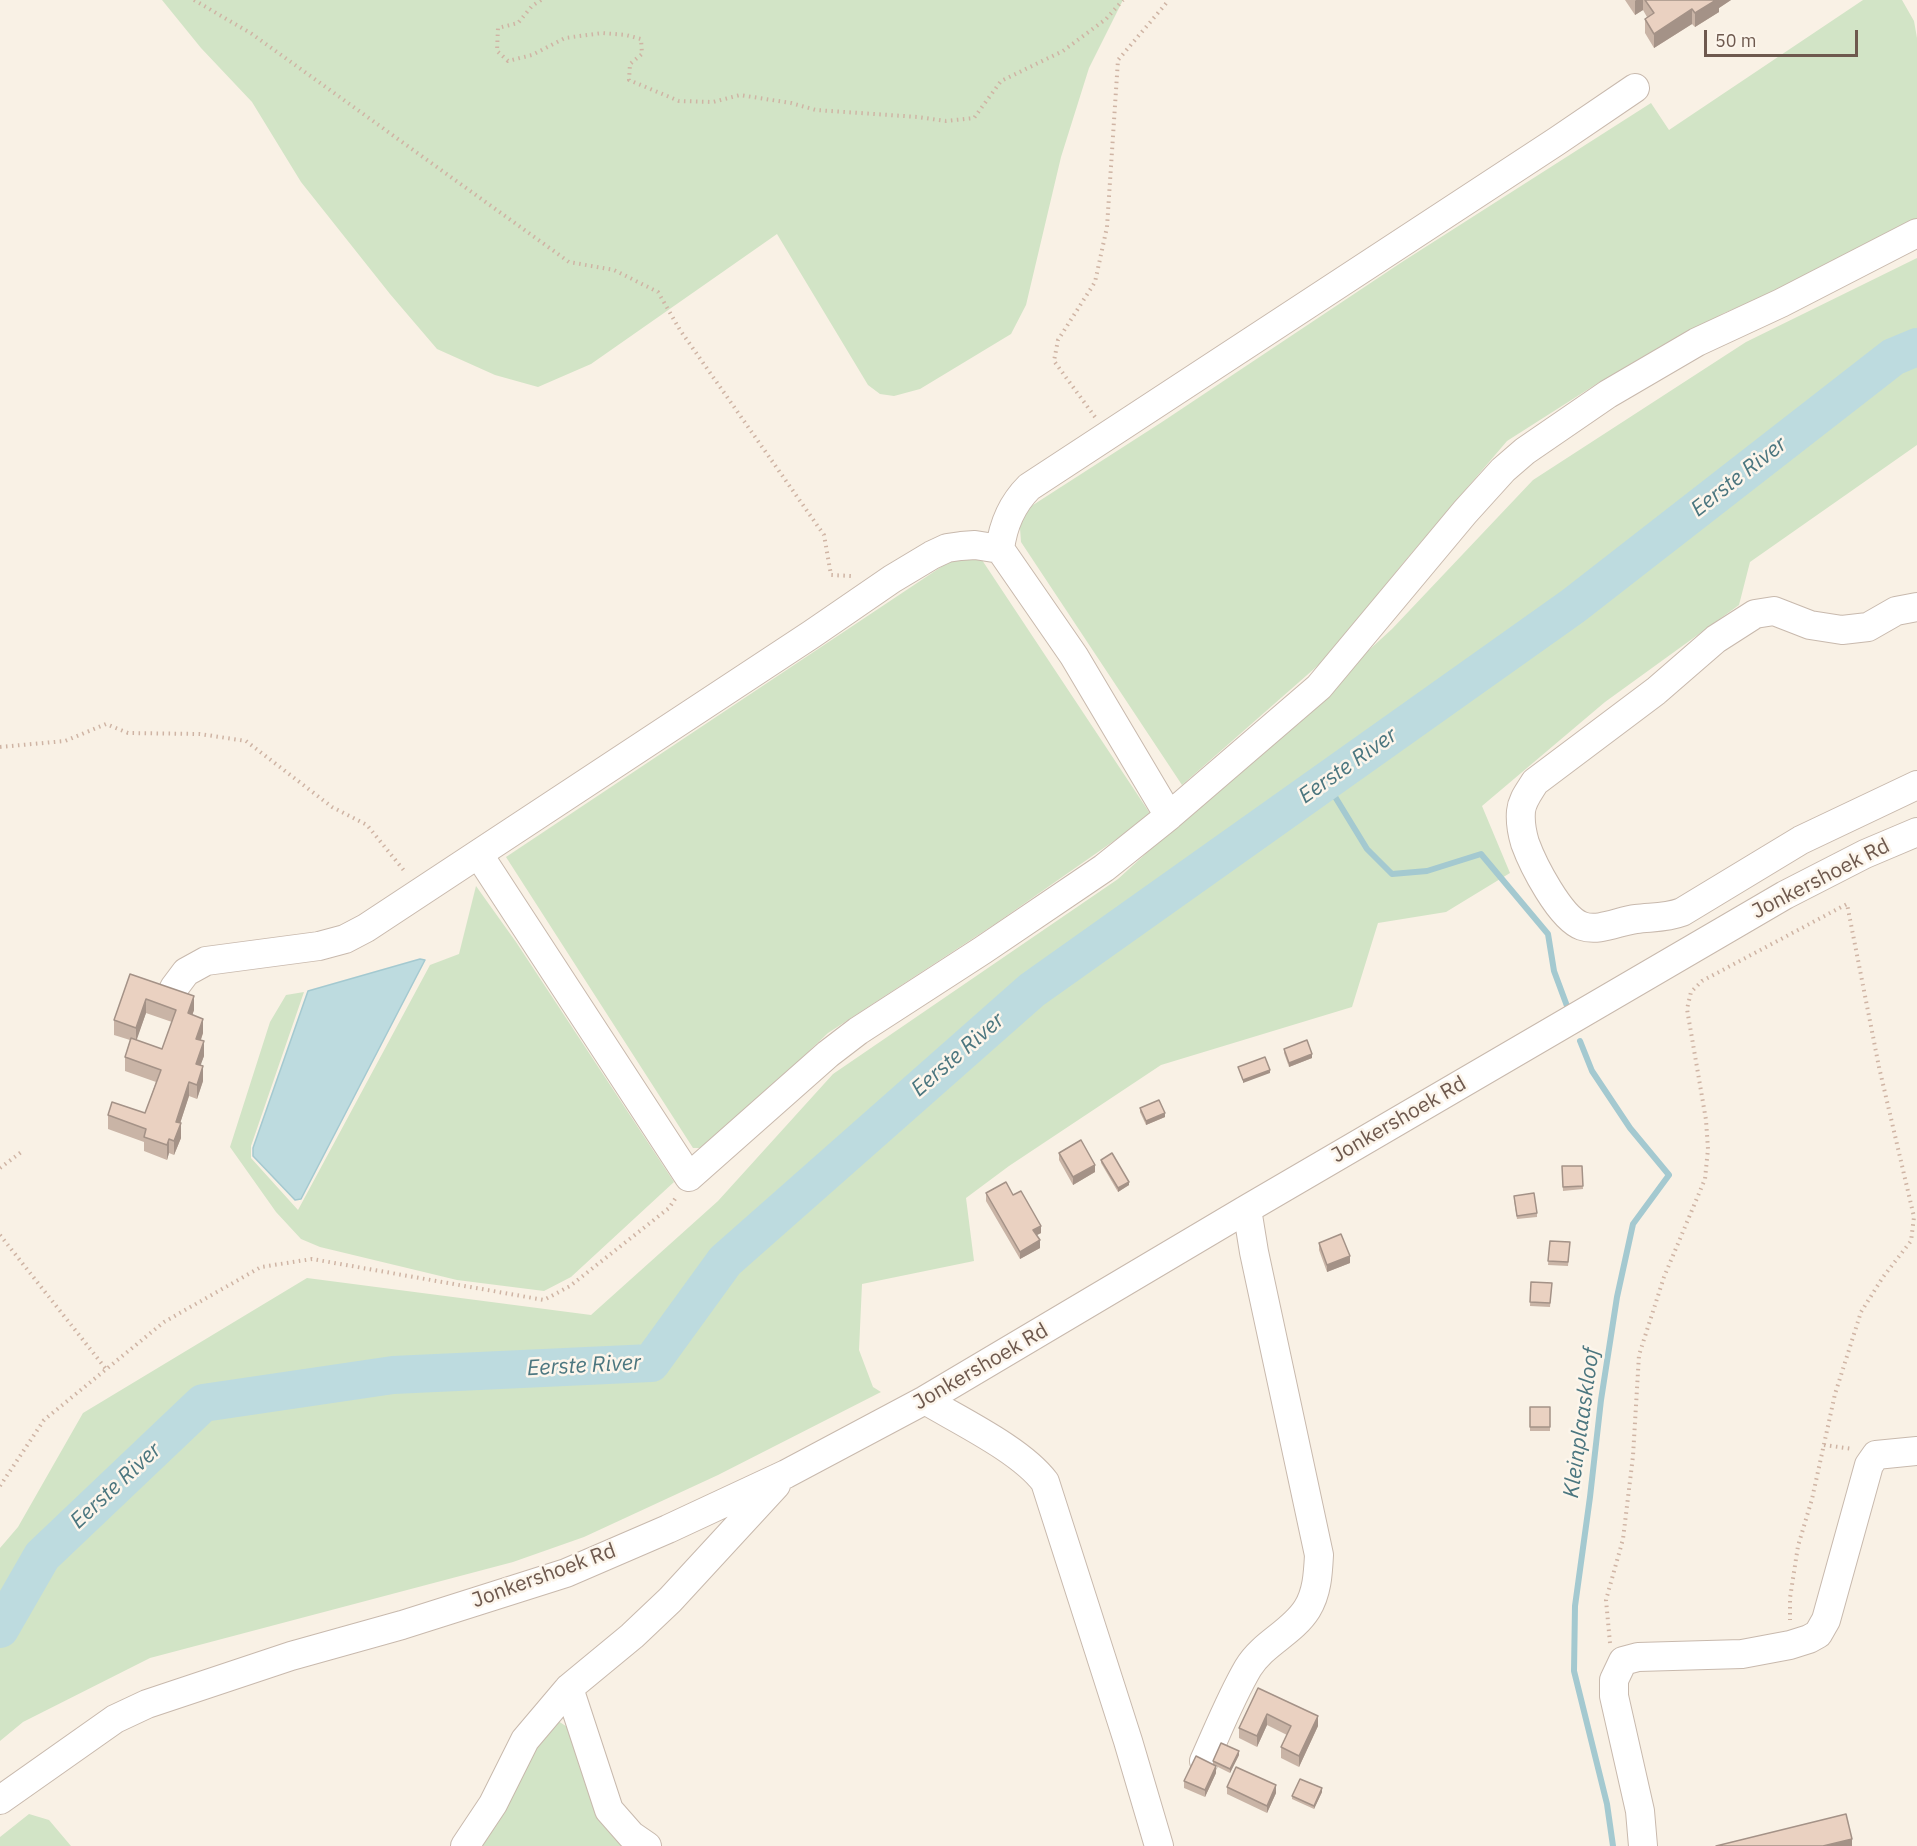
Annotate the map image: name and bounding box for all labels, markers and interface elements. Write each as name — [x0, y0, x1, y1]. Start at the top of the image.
scale bar — [1707, 18, 1862, 56]
text: 50 m — [1715, 29, 1757, 52]
water label: Eerste River — [1686, 431, 1792, 523]
water label: Eerste River — [1294, 722, 1402, 810]
street label: Jonkershoek Rd — [1748, 833, 1894, 925]
water label: Eerste River — [906, 1008, 1010, 1102]
street label: Jonkershoek Rd — [1327, 1071, 1471, 1169]
street label: Jonkershoek Rd — [909, 1318, 1053, 1416]
water label: Kleinplaaskloof — [1558, 1346, 1606, 1500]
water label: Eerste River — [526, 1350, 642, 1382]
water label: Eerste River — [65, 1437, 167, 1535]
street label: Jonkershoek Rd — [469, 1538, 619, 1614]

